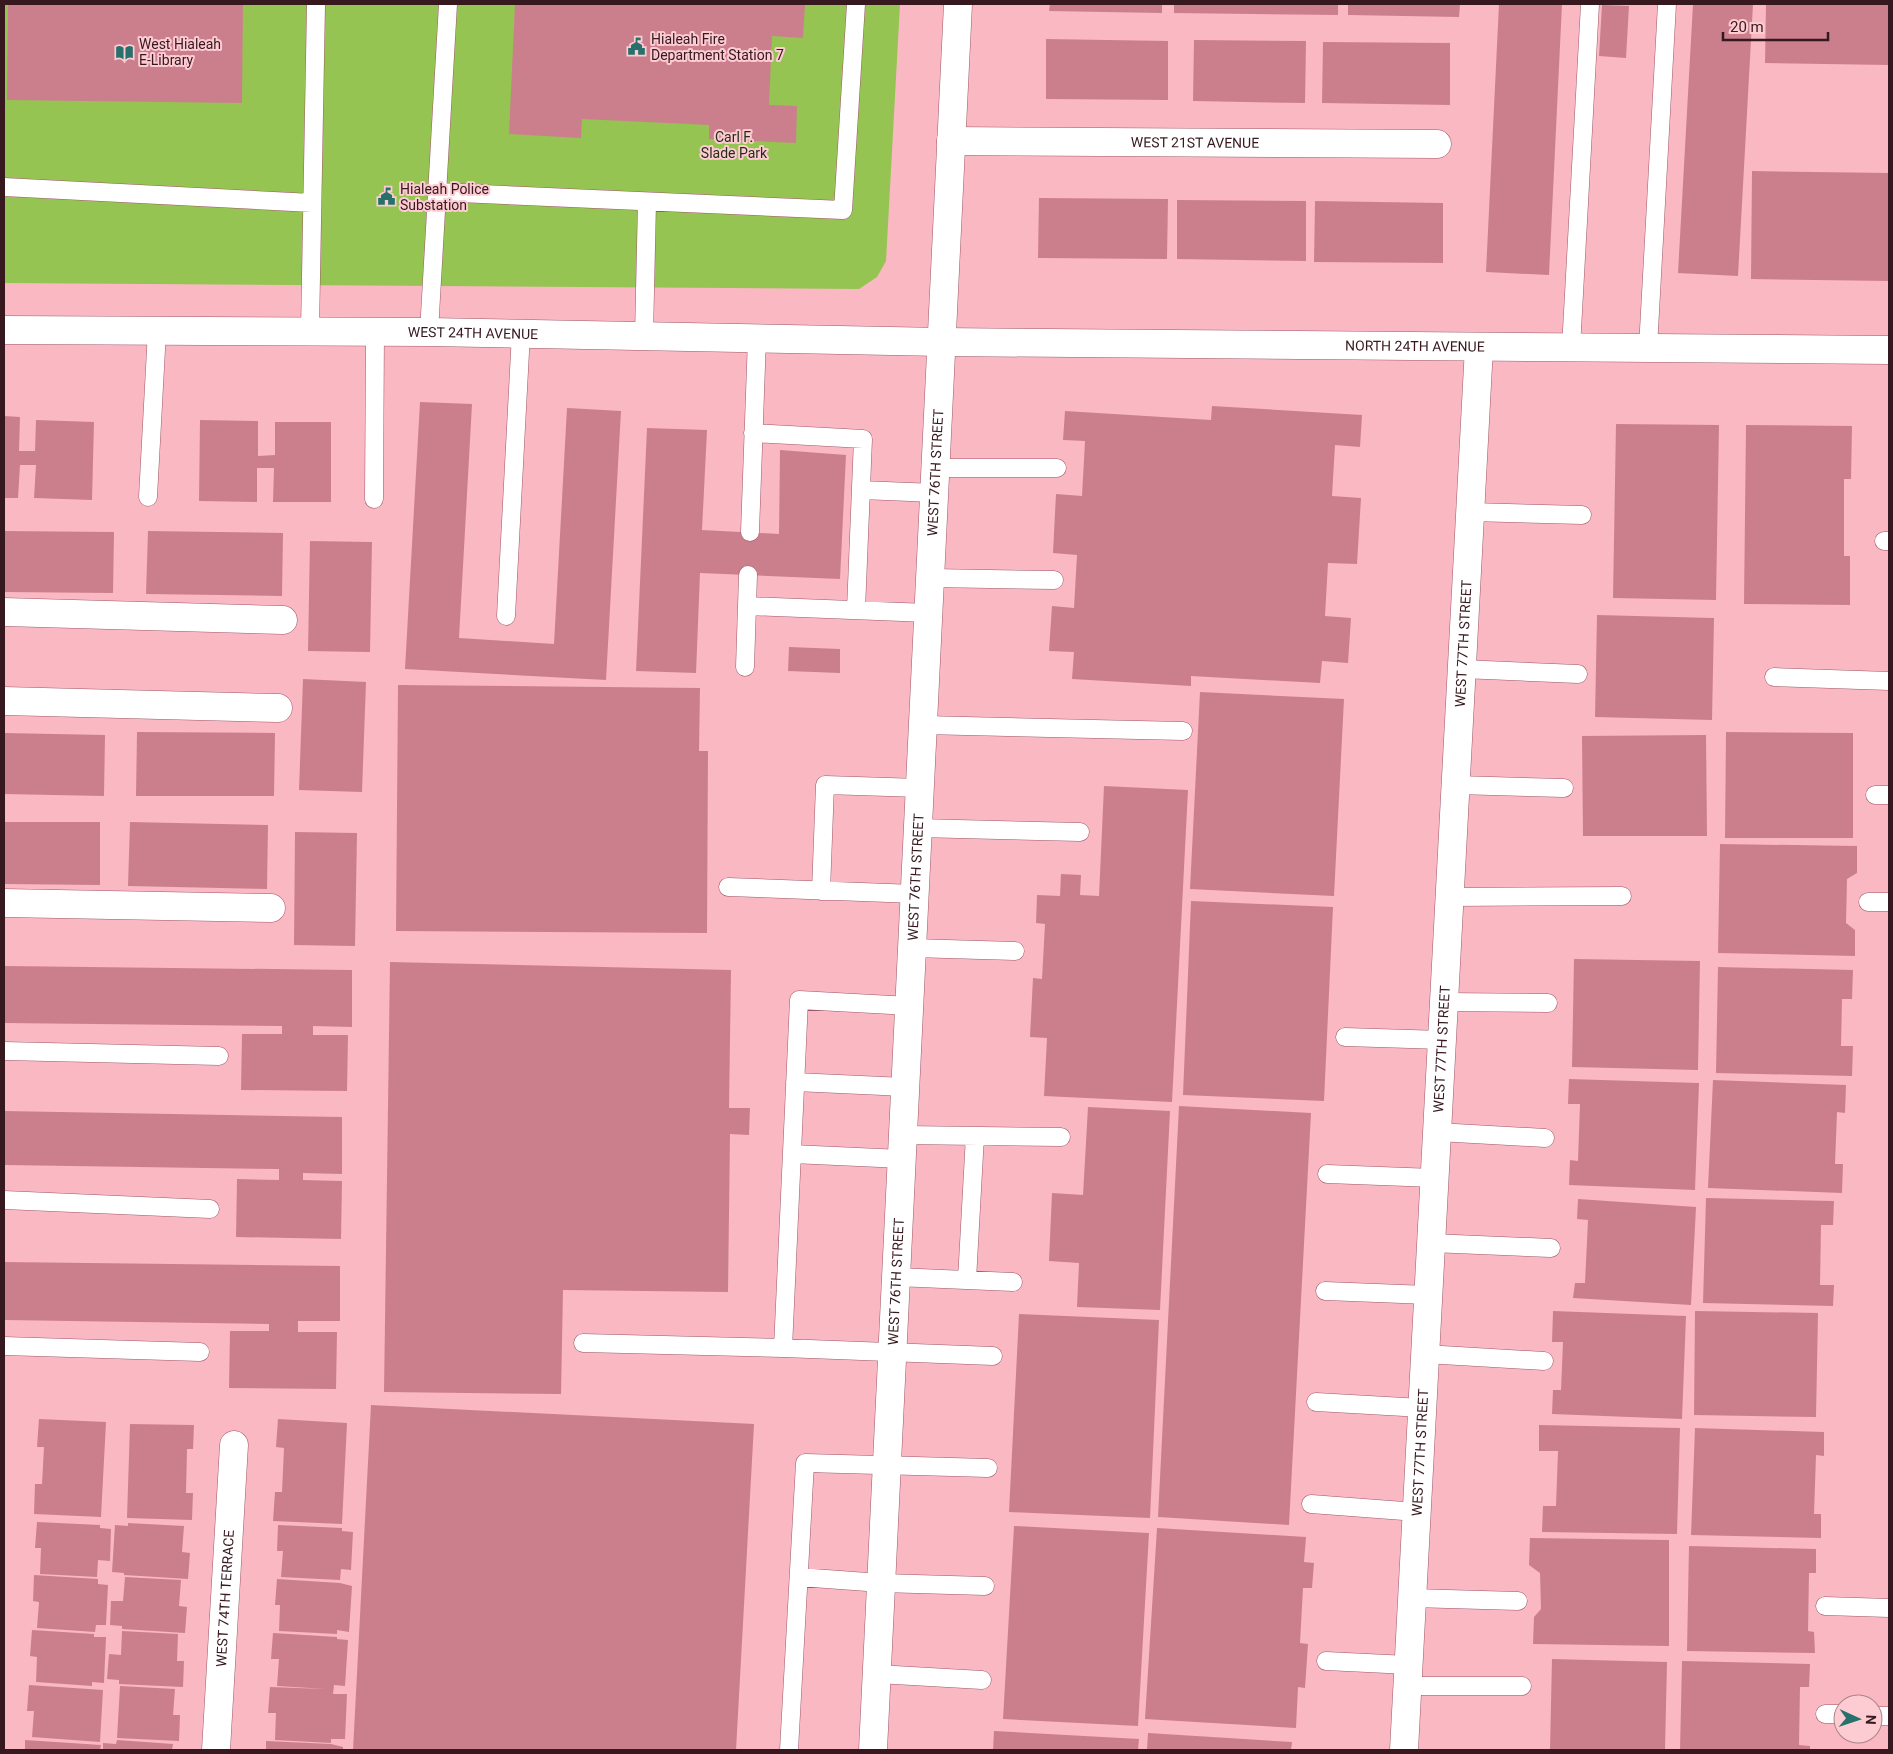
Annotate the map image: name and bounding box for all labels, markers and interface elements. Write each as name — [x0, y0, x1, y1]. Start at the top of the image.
scale bar — [1723, 10, 1828, 42]
text: 20 m — [1730, 18, 1764, 36]
place label: Hialeah Fire Department Station 7 — [651, 31, 784, 63]
place label: West Hialeah E-Library — [139, 36, 221, 68]
public building icon: Hialeah Fire Department Station 7 — [627, 37, 647, 57]
library icon: West Hialeah E-Library — [115, 42, 135, 62]
park label: Carl F. Slade Park — [701, 129, 768, 161]
street label: WEST 21ST AVENUE — [1131, 134, 1259, 151]
place label: Hialeah Police Substation — [400, 181, 489, 213]
public building icon: Hialeah Police Substation — [376, 187, 396, 207]
street label: WEST 24TH AVENUE — [408, 324, 538, 342]
street label: NORTH 24TH AVENUE — [1345, 337, 1485, 355]
street label: WEST 76TH STREET — [924, 408, 946, 537]
street label: WEST 77TH STREET — [1452, 579, 1475, 708]
street label: WEST 76TH STREET — [904, 812, 927, 941]
street label: WEST 77TH STREET — [1430, 984, 1453, 1113]
street label: WEST 76TH STREET — [885, 1217, 907, 1346]
street label: WEST 77TH STREET — [1409, 1388, 1431, 1517]
street label: WEST 74TH TERRACE — [213, 1529, 237, 1667]
north arrow — [1833, 1694, 1883, 1744]
text: N — [1863, 1714, 1879, 1725]

